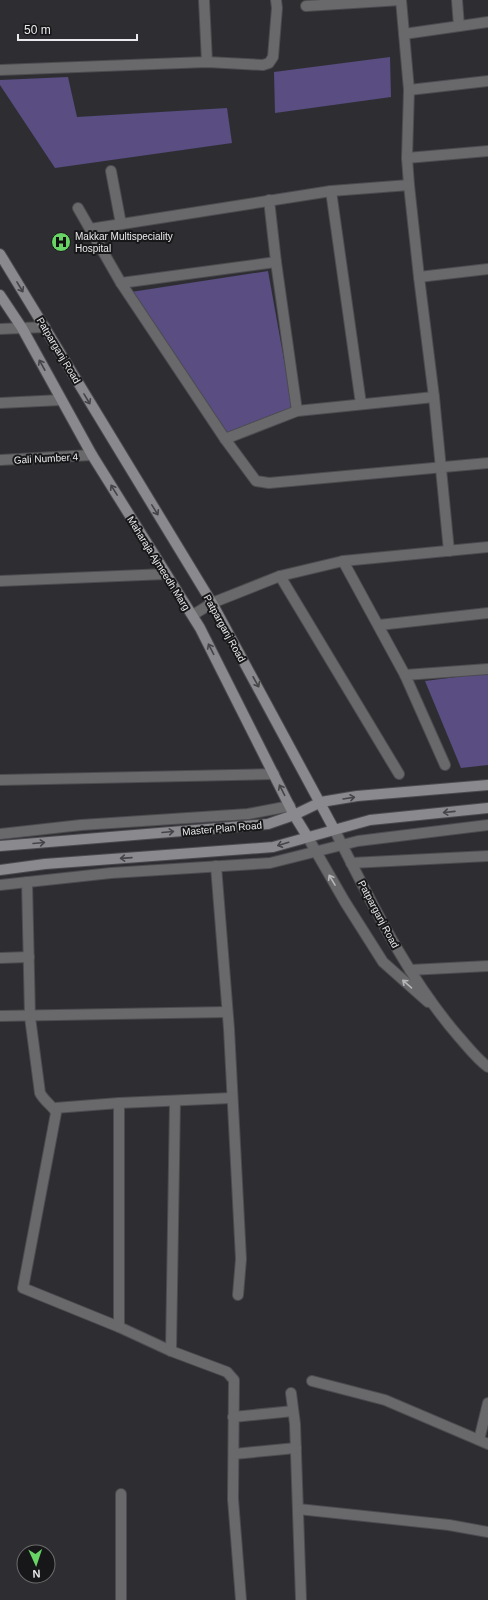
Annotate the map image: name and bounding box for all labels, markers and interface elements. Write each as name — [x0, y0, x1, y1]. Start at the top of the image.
scale bar — [18, 16, 137, 42]
text: 50 m — [24, 23, 51, 37]
hospital icon: Makkar Multispeciality Hospital — [50, 231, 72, 253]
place label: Makkar Multispeciality Hospital — [75, 231, 173, 254]
one-way arrow — [17, 281, 25, 293]
street label: Patparganj Road — [35, 315, 83, 385]
one-way arrow — [38, 359, 46, 371]
one-way arrow — [84, 393, 92, 405]
street label: Gali Number 4 — [14, 451, 79, 466]
one-way arrow — [110, 485, 118, 496]
one-way arrow — [151, 504, 159, 516]
street label: Maharaja Ajmeedh Marg — [125, 514, 192, 612]
street label: Patparganj Road — [202, 593, 248, 664]
one-way arrow — [207, 643, 214, 655]
one-way arrow — [252, 676, 260, 688]
one-way arrow — [278, 784, 285, 796]
one-way arrow — [343, 794, 356, 802]
one-way arrow — [443, 809, 456, 816]
street label: Master Plan Road — [182, 820, 262, 837]
one-way arrow — [161, 829, 174, 836]
one-way arrow — [32, 839, 45, 846]
one-way arrow — [277, 841, 290, 848]
one-way arrow — [120, 855, 133, 862]
one-way arrow — [327, 874, 335, 886]
street label: Patparganj Road — [356, 879, 401, 950]
one-way arrow — [402, 980, 412, 989]
north arrow — [16, 1544, 56, 1584]
text: N — [32, 1568, 41, 1580]

